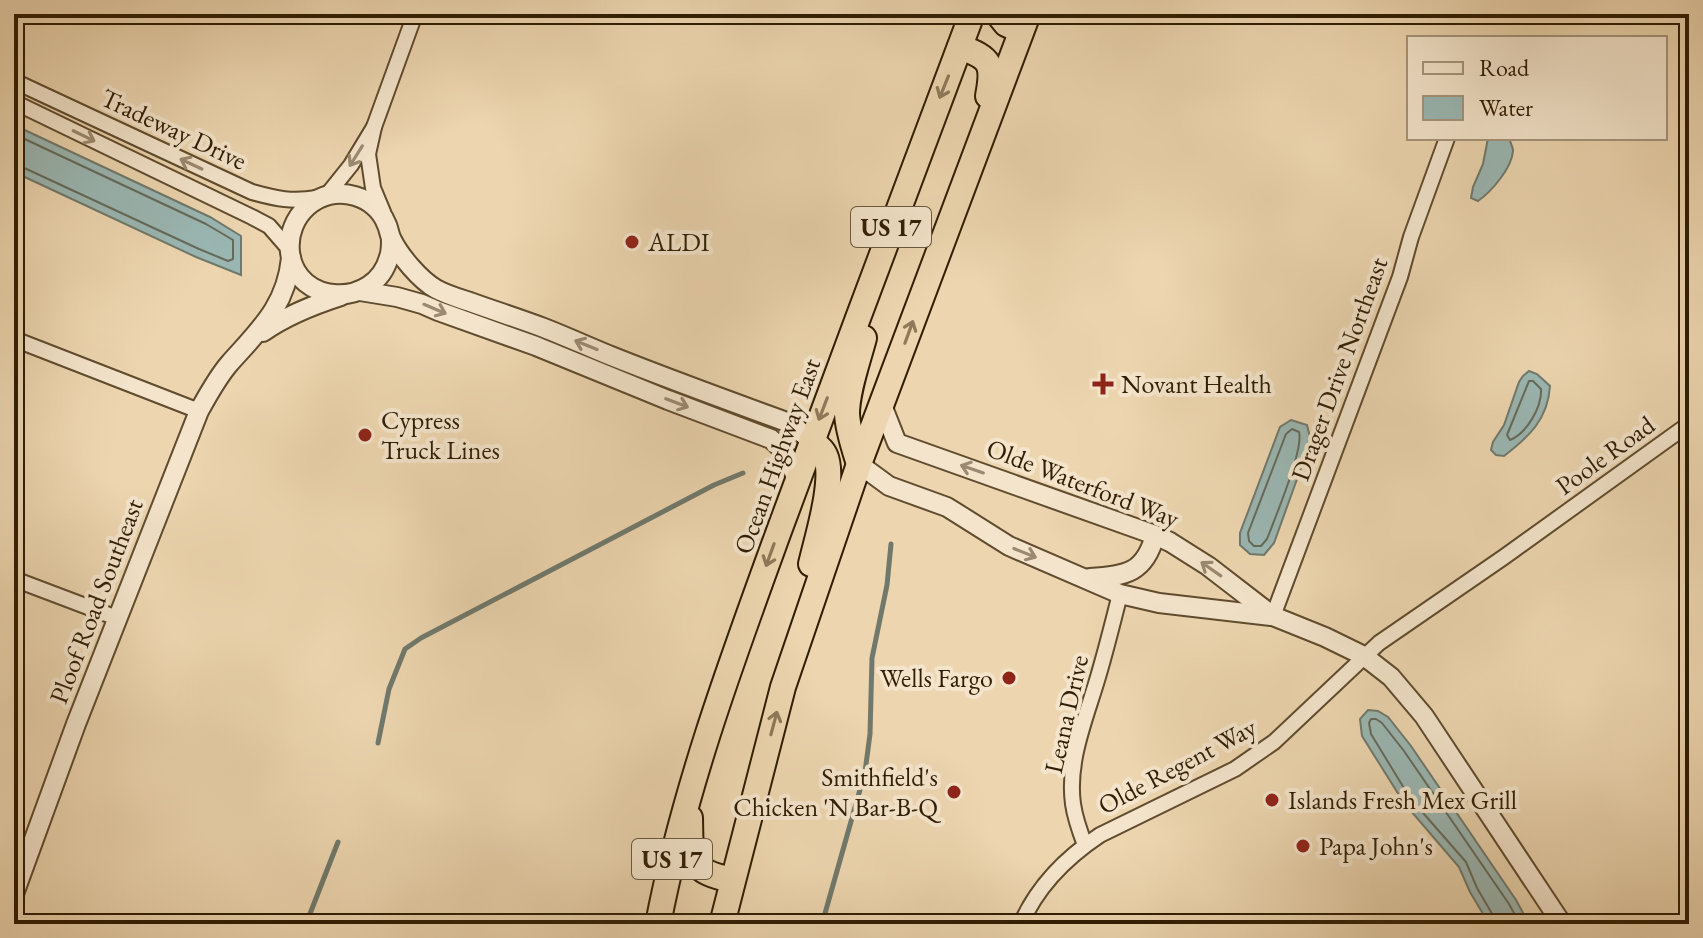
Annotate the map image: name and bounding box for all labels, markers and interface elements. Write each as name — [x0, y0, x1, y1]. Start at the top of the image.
legend — [1407, 36, 1667, 140]
text: Road — [1479, 52, 1530, 83]
one-way arrow — [936, 74, 950, 99]
street label: Tradeway Drive — [96, 80, 252, 178]
text: Water — [1479, 92, 1533, 123]
one-way arrow — [72, 129, 96, 144]
one-way arrow — [348, 144, 364, 167]
one-way arrow — [180, 156, 204, 171]
road number: US 17 — [851, 207, 931, 247]
place label: ALDI — [647, 225, 710, 259]
marker: ALDI — [623, 233, 641, 251]
street label: Drager Drive Northeast — [1283, 253, 1395, 485]
one-way arrow — [422, 303, 447, 318]
one-way arrow — [903, 320, 917, 345]
one-way arrow — [574, 337, 599, 352]
street label: Ocean Highway East — [726, 353, 828, 559]
place label: Novant Health — [1121, 367, 1272, 401]
marker: Novant Health — [1092, 373, 1114, 395]
one-way arrow — [815, 396, 829, 421]
one-way arrow — [665, 397, 689, 411]
place label: Cypress Truck Lines — [381, 403, 500, 467]
street label: Poole Road — [1549, 407, 1662, 502]
marker: Cypress Truck Lines — [356, 426, 374, 444]
street label: Olde Waterford Way — [982, 431, 1185, 536]
one-way arrow — [960, 460, 985, 475]
street label: Ploof Road Southeast — [41, 494, 151, 708]
one-way arrow — [762, 542, 776, 567]
one-way arrow — [1013, 547, 1037, 561]
one-way arrow — [1201, 561, 1222, 578]
street label: Leana Drive — [1036, 651, 1096, 777]
place label: Wells Fargo — [880, 661, 993, 695]
marker: Wells Fargo — [1000, 669, 1018, 687]
street label: Olde Regent Way — [1092, 710, 1263, 822]
one-way arrow — [767, 711, 782, 737]
place label: Smithfield's Chicken 'N Bar-B-Q — [733, 760, 941, 824]
marker: Smithfield's Chicken 'N Bar-B-Q — [945, 783, 963, 801]
place label: Islands Fresh Mex Grill — [1288, 783, 1517, 817]
marker: Islands Fresh Mex Grill — [1263, 791, 1281, 809]
place label: Papa John's — [1319, 829, 1433, 863]
marker: Papa John's — [1294, 837, 1312, 855]
road number: US 17 — [632, 839, 712, 879]

